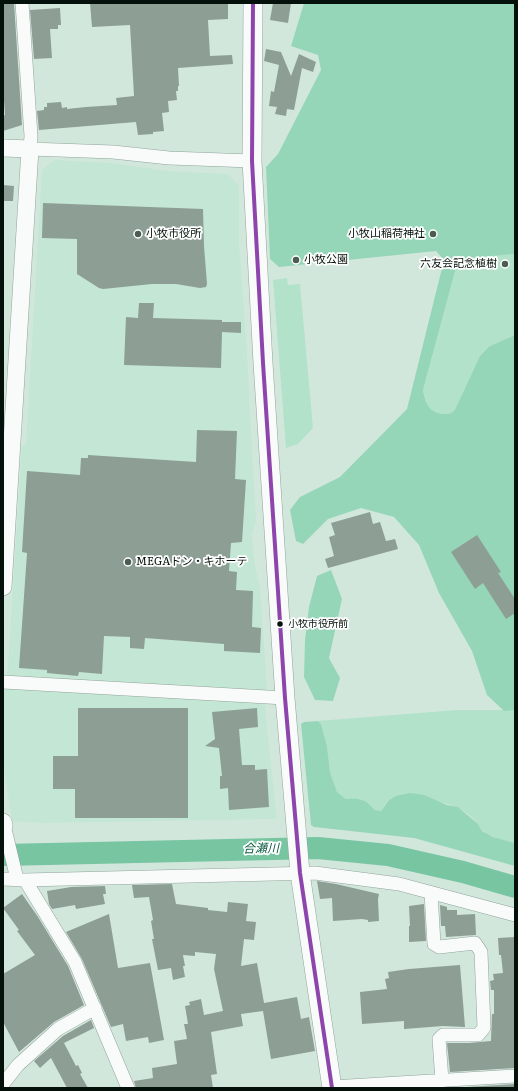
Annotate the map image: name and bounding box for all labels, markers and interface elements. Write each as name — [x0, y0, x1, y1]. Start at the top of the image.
place label: 小牧市役所 — [146, 227, 201, 241]
place label: 小牧山稲荷神社 — [348, 227, 425, 241]
marker: 小牧市役所 — [133, 229, 143, 239]
marker: 小牧山稲荷神社 — [428, 229, 438, 239]
place label: 小牧公園 — [304, 253, 348, 267]
marker: 小牧公園 — [291, 255, 301, 265]
place label: 六友会記念植樹 — [420, 257, 497, 271]
marker: 六友会記念植樹 — [500, 259, 510, 269]
place label: MEGAドン・キホーテ — [136, 555, 247, 569]
marker: MEGAドン・キホーテ — [123, 557, 133, 567]
place label: 小牧市役所前 — [288, 618, 348, 630]
marker: 小牧市役所前 — [275, 619, 285, 629]
water label: 合瀬川 — [243, 841, 279, 857]

